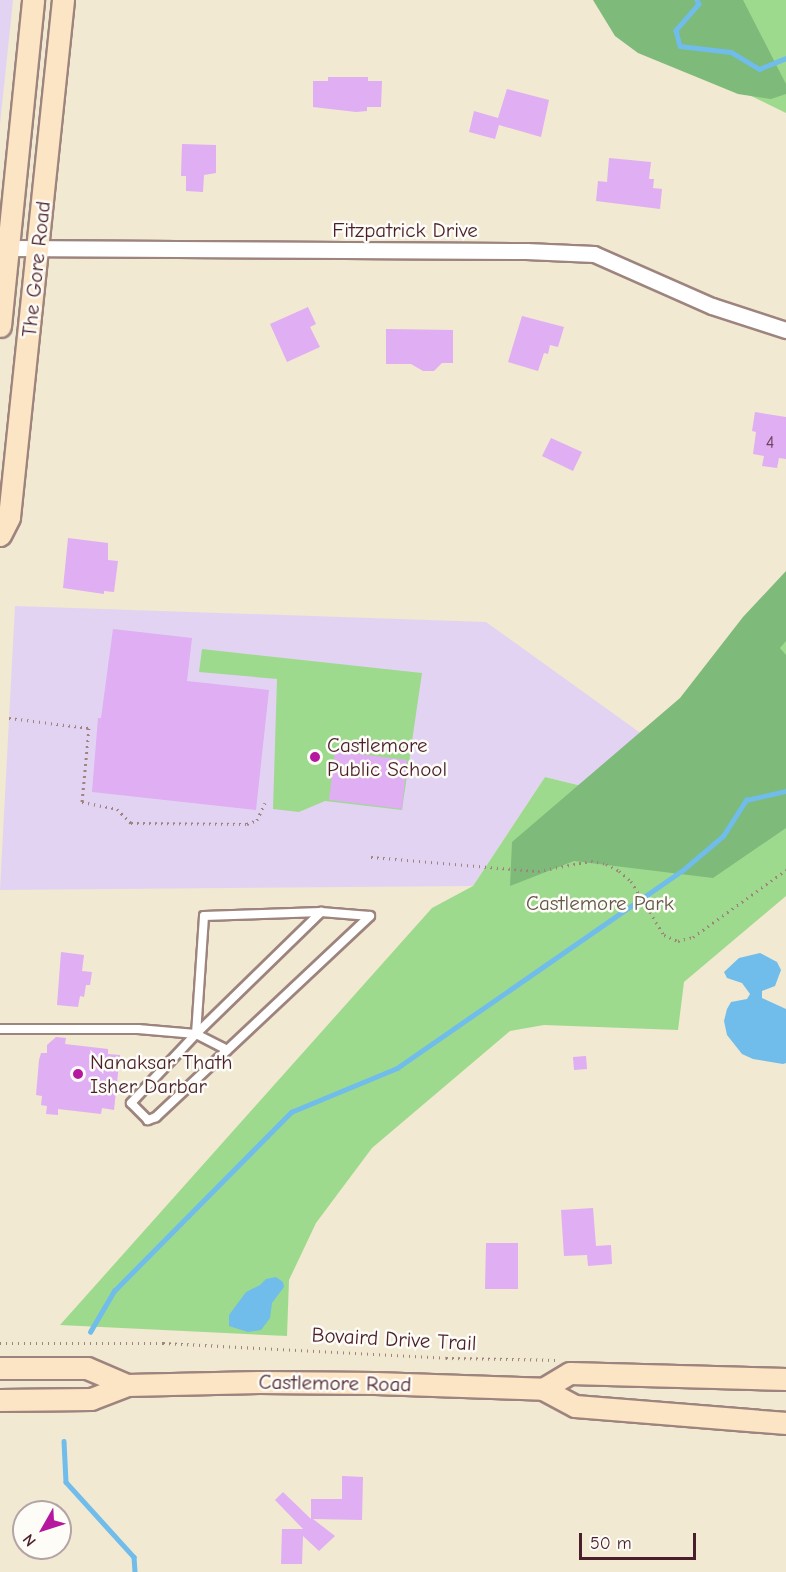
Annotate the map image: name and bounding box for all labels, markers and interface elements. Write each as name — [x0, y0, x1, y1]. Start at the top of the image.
street label: The Gore Road — [16, 200, 56, 338]
street label: Fitzpatrick Drive — [332, 217, 478, 243]
house number: 4 — [766, 432, 774, 454]
place label: Castlemore Public School — [327, 732, 447, 782]
marker: Castlemore Public School — [308, 750, 322, 764]
park label: Castlemore Park — [526, 890, 674, 916]
place label: Nanaksar Thath Isher Darbar — [90, 1049, 232, 1099]
marker: Nanaksar Thath Isher Darbar — [71, 1067, 85, 1081]
street label: Bovaird Drive Trail — [311, 1322, 477, 1356]
street label: Castlemore Road — [258, 1369, 412, 1397]
north arrow — [12, 1500, 72, 1560]
scale bar — [582, 1521, 699, 1559]
text: N — [19, 1530, 40, 1550]
text: 50 m — [590, 1533, 632, 1554]

